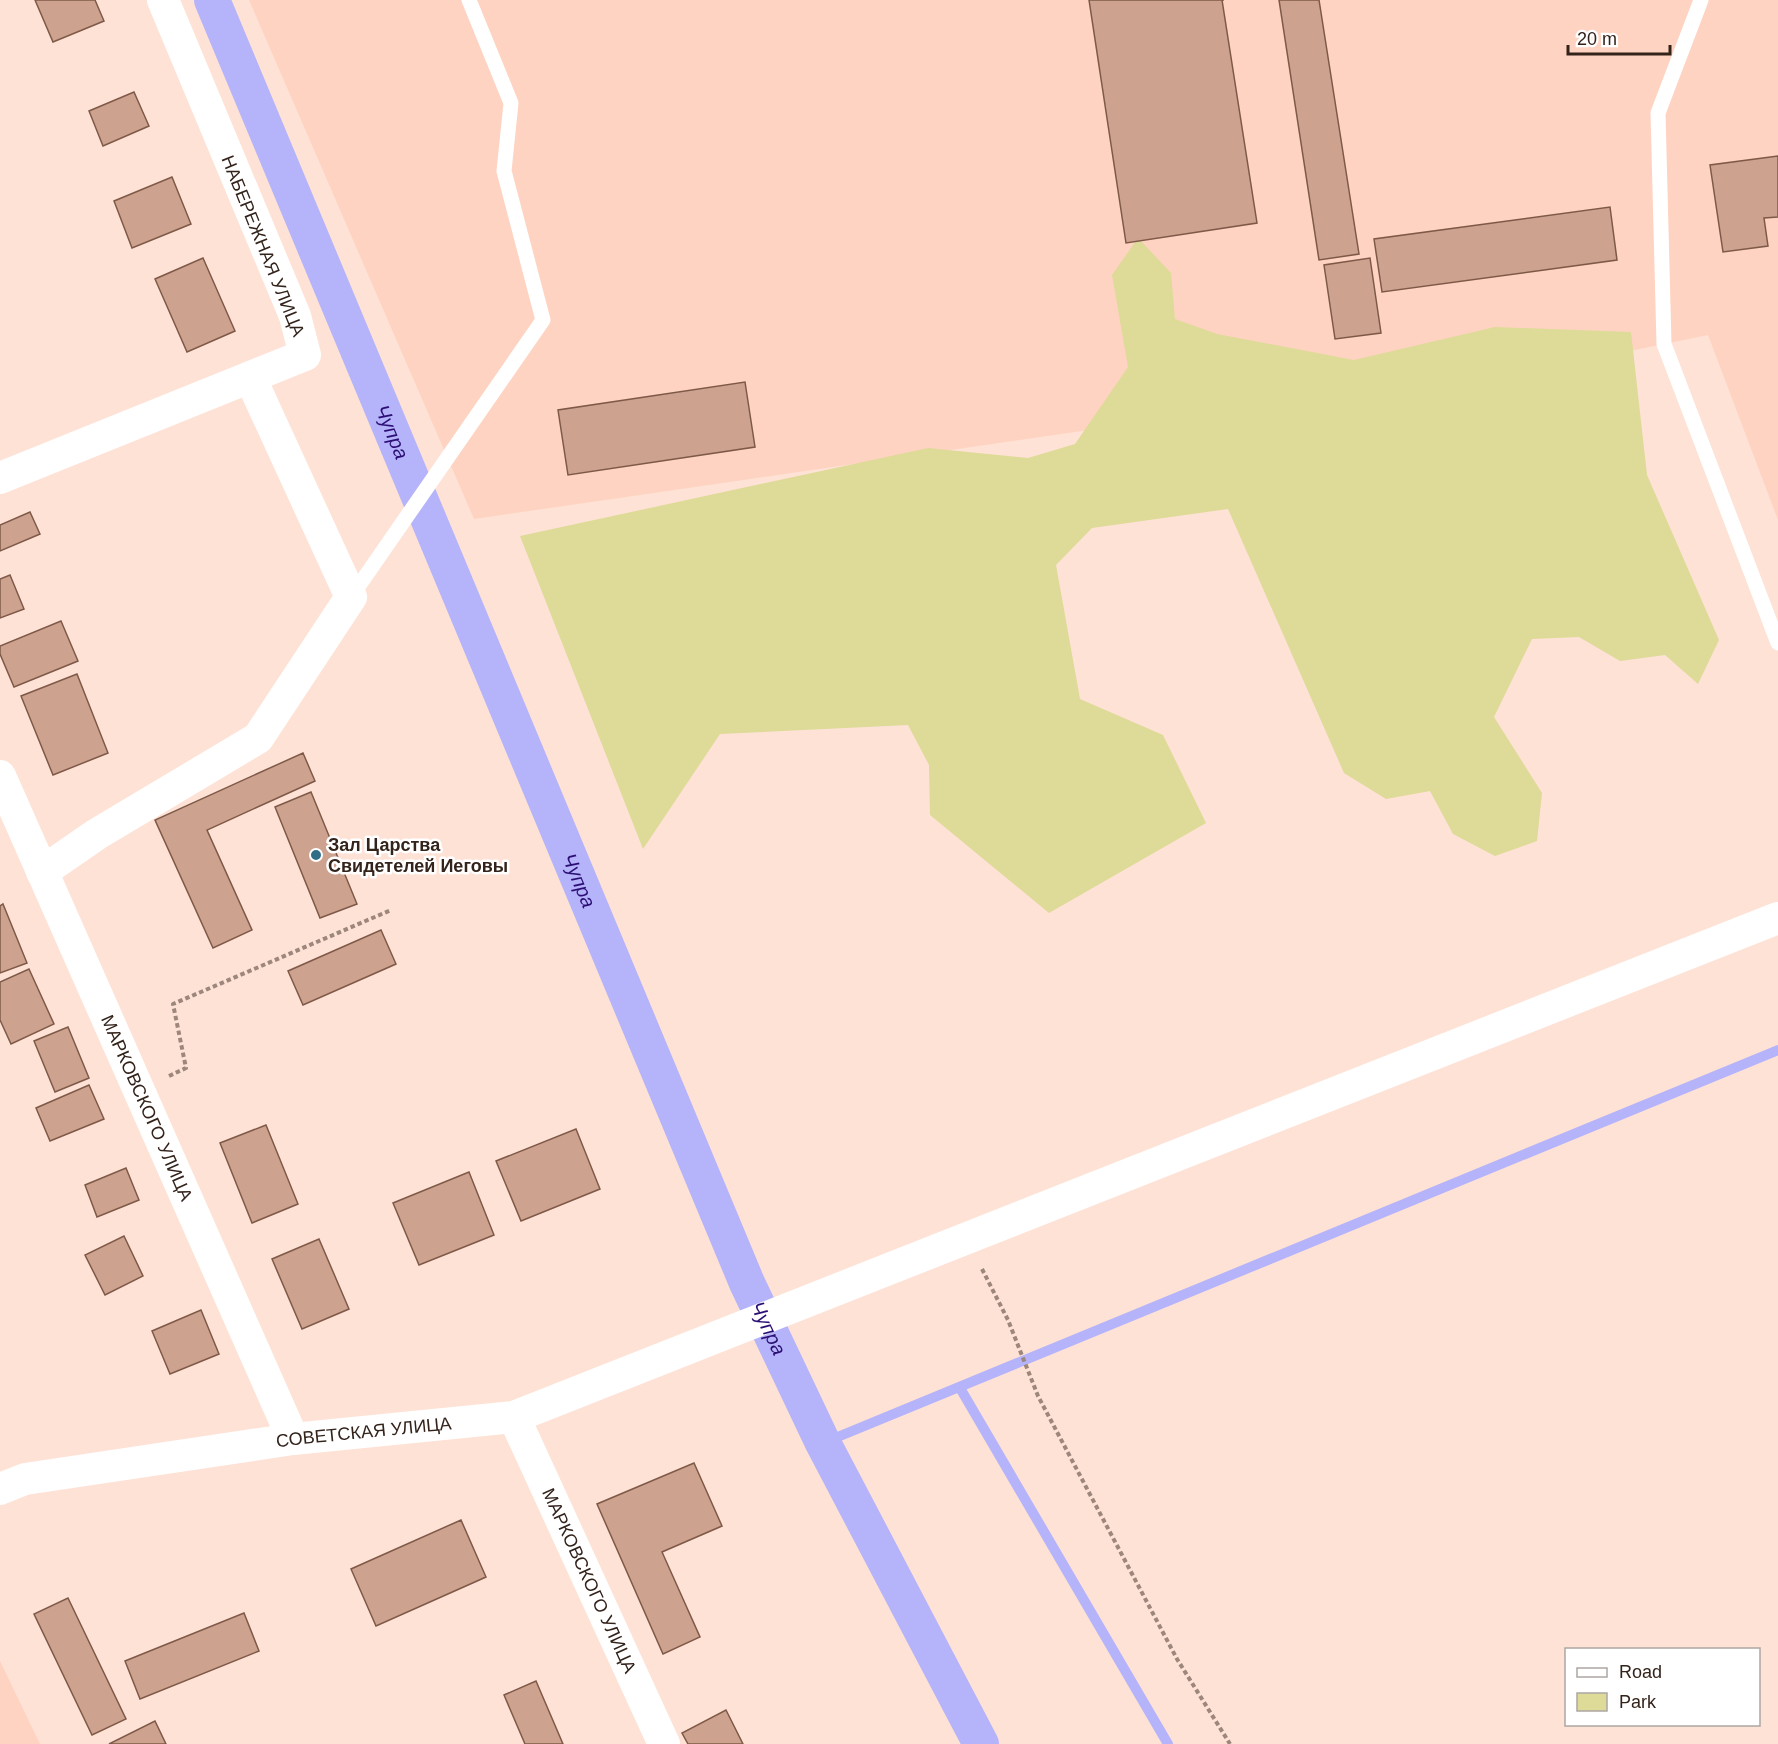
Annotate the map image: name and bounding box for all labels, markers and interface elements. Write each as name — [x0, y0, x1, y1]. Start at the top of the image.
scale bar — [1568, 18, 1670, 56]
text: 20 m — [1577, 29, 1617, 49]
street label: НАБЕРЕЖНАЯ УЛИЦА — [218, 153, 308, 339]
water label: Чупра — [371, 402, 413, 462]
place label: Зал Царства Свидетелей Иеговы — [328, 835, 508, 876]
marker: Зал Царства Свидетелей Иеговы — [309, 848, 323, 862]
water label: Чупра — [558, 850, 600, 911]
street label: МАРКОВСКОГО УЛИЦА — [97, 1012, 196, 1204]
water label: Чупра — [746, 1298, 791, 1358]
street label: СОВЕТСКАЯ УЛИЦА — [275, 1413, 452, 1451]
street label: МАРКОВСКОГО УЛИЦА — [538, 1485, 640, 1676]
legend — [1565, 1648, 1760, 1726]
text: Road — [1619, 1662, 1662, 1682]
text: Park — [1619, 1692, 1657, 1712]

